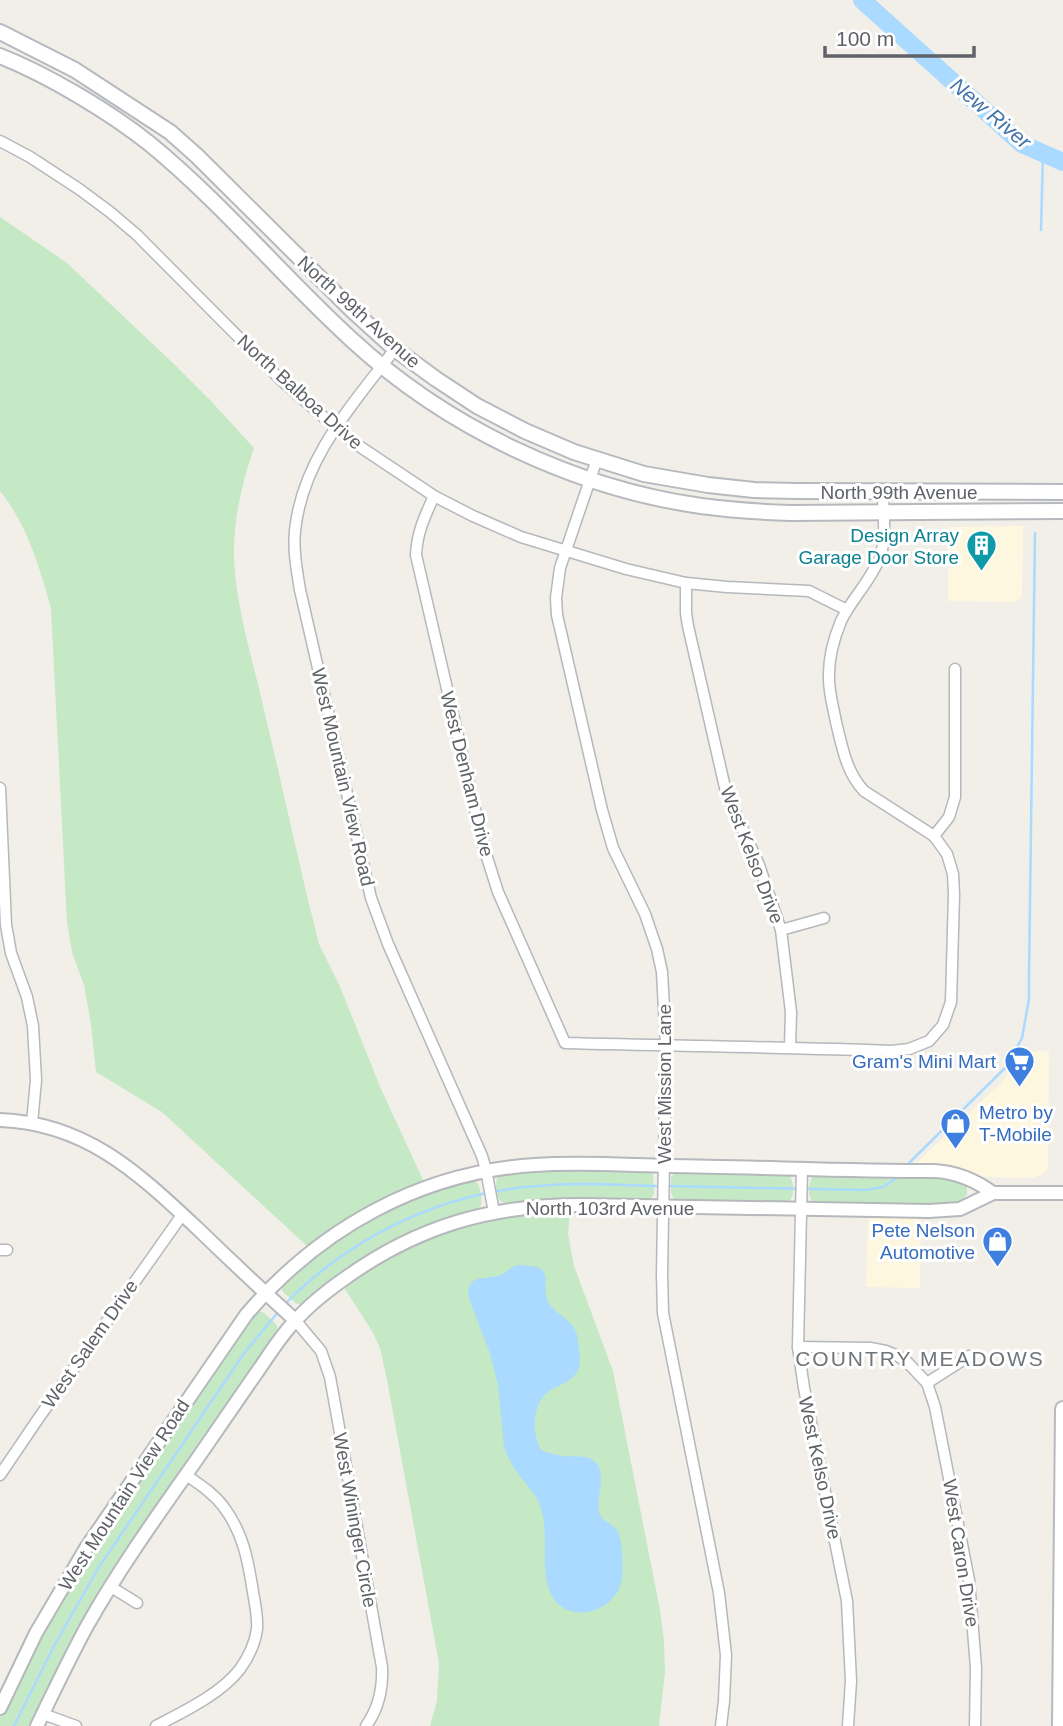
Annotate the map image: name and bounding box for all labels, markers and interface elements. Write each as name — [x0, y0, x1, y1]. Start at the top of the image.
scale bar — [825, 14, 974, 58]
text: 100 m — [836, 27, 894, 50]
water label: New River — [947, 73, 1036, 154]
street label: North 99th Avenue — [294, 252, 424, 372]
street label: North Balboa Drive — [233, 330, 367, 454]
street label: North 99th Avenue — [820, 482, 978, 503]
place label: Design Array Garage Door Store — [798, 525, 959, 568]
building icon: Design Array Garage Door Store — [965, 529, 999, 573]
street label: West Mountain View Road — [308, 666, 378, 888]
street label: West Denham Drive — [436, 689, 498, 859]
street label: West Kelso Drive — [716, 783, 788, 927]
street label: West Mission Lane — [654, 1004, 675, 1164]
supermarket icon: Gram's Mini Mart — [1002, 1044, 1036, 1088]
place label: Gram's Mini Mart — [852, 1051, 997, 1072]
place label: Metro by T-Mobile — [979, 1102, 1053, 1145]
shop icon: Metro by T-Mobile — [939, 1106, 973, 1150]
street label: North 103rd Avenue — [526, 1198, 694, 1219]
place label: Pete Nelson Automotive — [871, 1220, 975, 1263]
shop icon: Pete Nelson Automotive — [981, 1224, 1015, 1268]
street label: West Salem Drive — [38, 1276, 142, 1412]
district label: COUNTRY MEADOWS — [795, 1347, 1045, 1370]
street label: West Kelso Drive — [795, 1395, 845, 1541]
street label: West Mountain View Road — [54, 1396, 194, 1594]
street label: West Wininger Circle — [329, 1431, 381, 1609]
street label: West Caron Drive — [939, 1477, 983, 1629]

